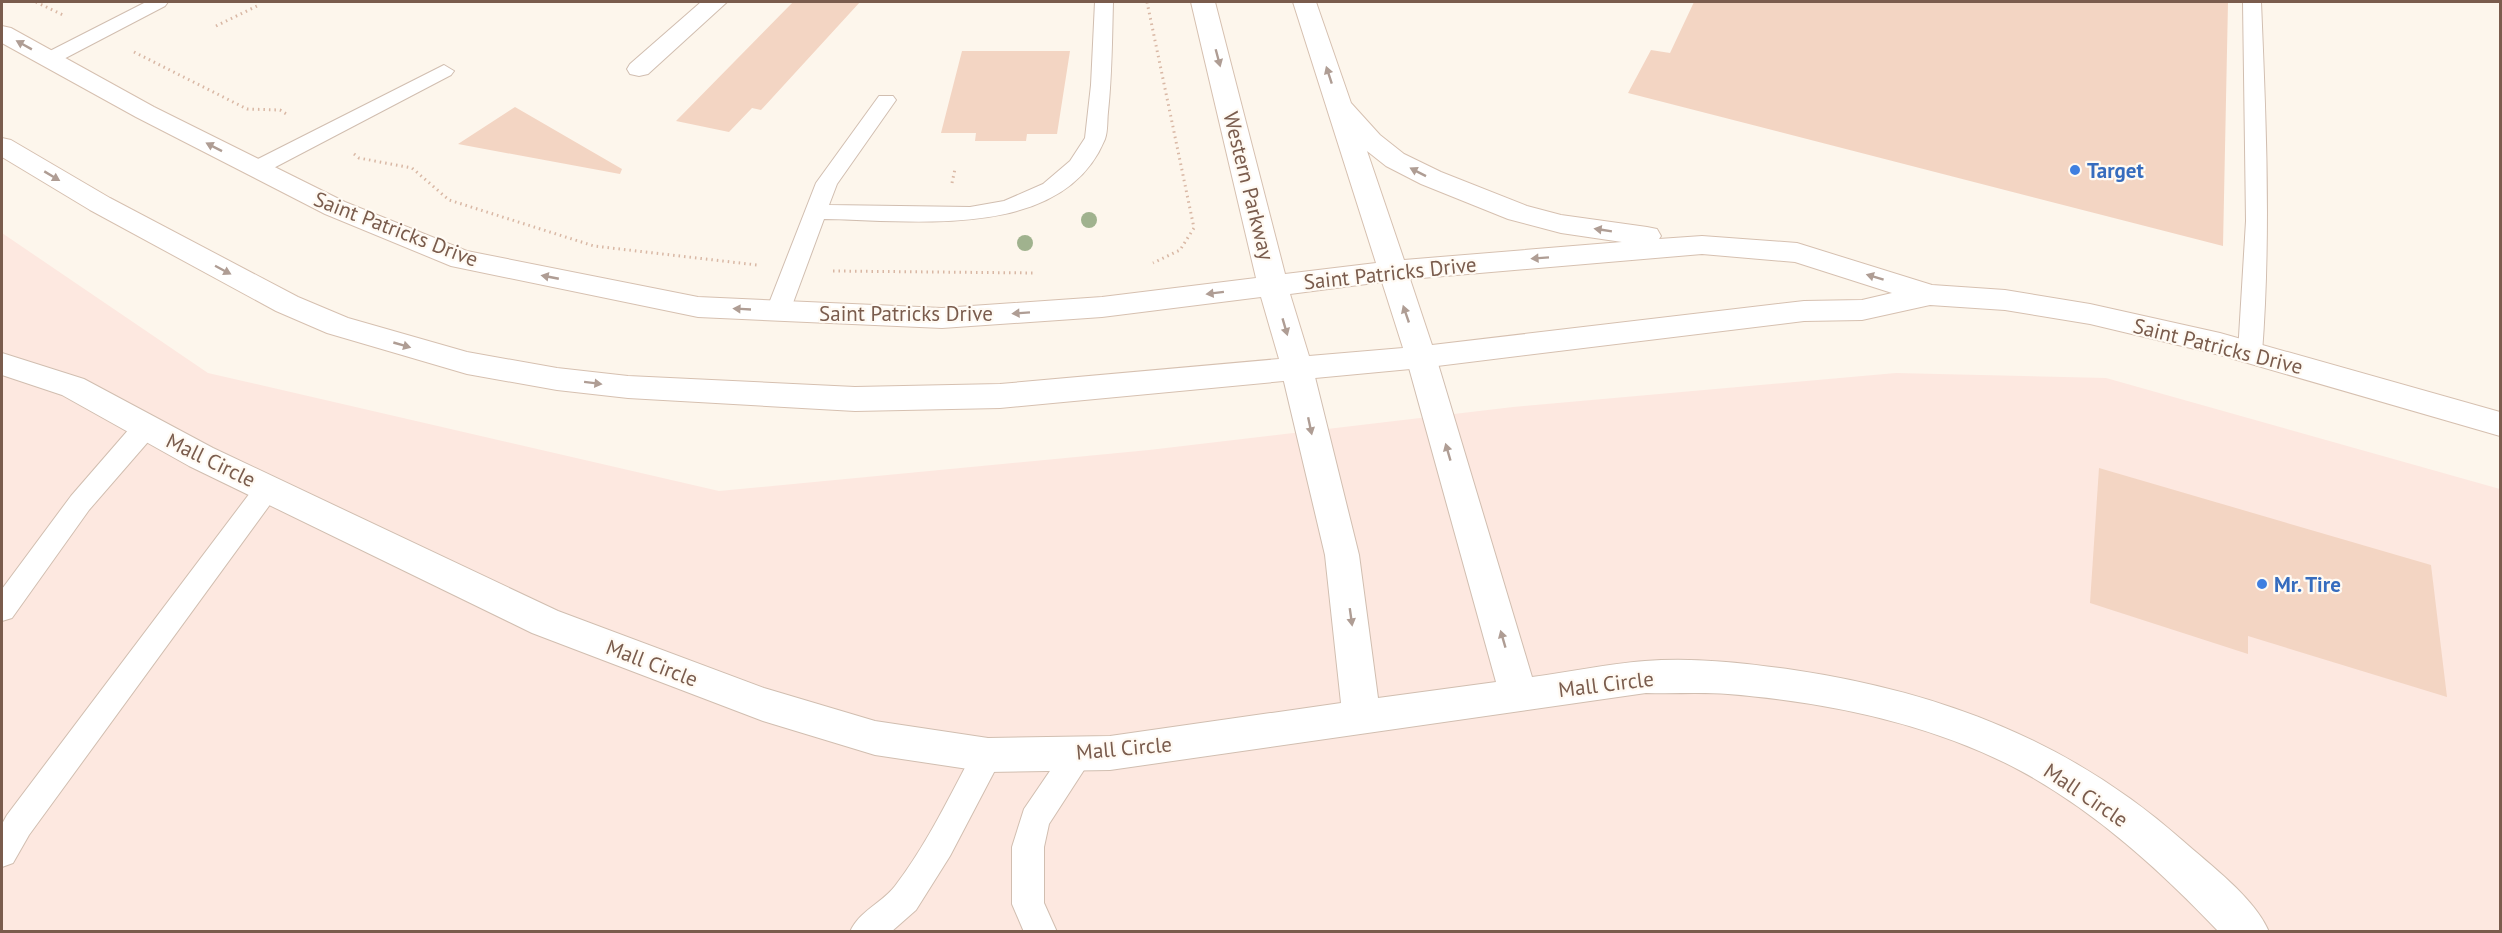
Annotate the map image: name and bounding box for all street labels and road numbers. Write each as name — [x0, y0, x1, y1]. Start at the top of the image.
street label: Western Parkway — [1218, 109, 1281, 263]
street label: Saint Patricks Drive — [310, 185, 482, 273]
street label: Saint Patricks Drive — [1302, 250, 1478, 296]
street label: Saint Patricks Drive — [819, 300, 993, 327]
street label: Saint Patricks Drive — [2130, 312, 2306, 380]
street label: Mall Circle — [162, 427, 260, 493]
street label: Mall Circle — [602, 633, 702, 693]
street label: Mall Circle — [1557, 665, 1655, 703]
street label: Mall Circle — [1075, 730, 1173, 766]
street label: Mall Circle — [2039, 757, 2133, 833]

